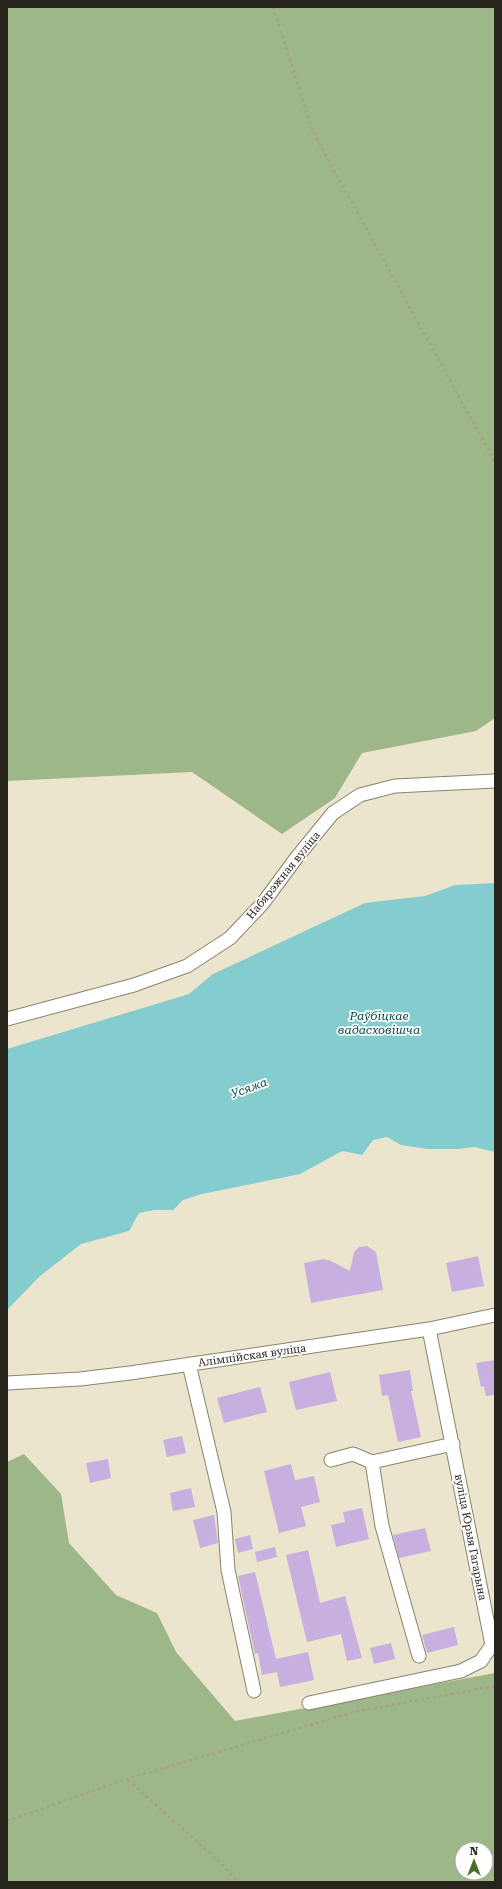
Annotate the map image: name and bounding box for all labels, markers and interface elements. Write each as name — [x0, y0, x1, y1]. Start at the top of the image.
street label: Набярэжная вуліца — [244, 829, 323, 922]
water label: Раўбіцкае вадасховішча — [338, 1009, 420, 1037]
water label: Усяжа — [229, 1075, 269, 1101]
street label: Алімпійская вуліца — [197, 1341, 307, 1370]
street label: вуліца Юрыя Гагарына — [452, 1473, 489, 1601]
north arrow — [454, 1841, 494, 1881]
text: N — [470, 1845, 479, 1858]

